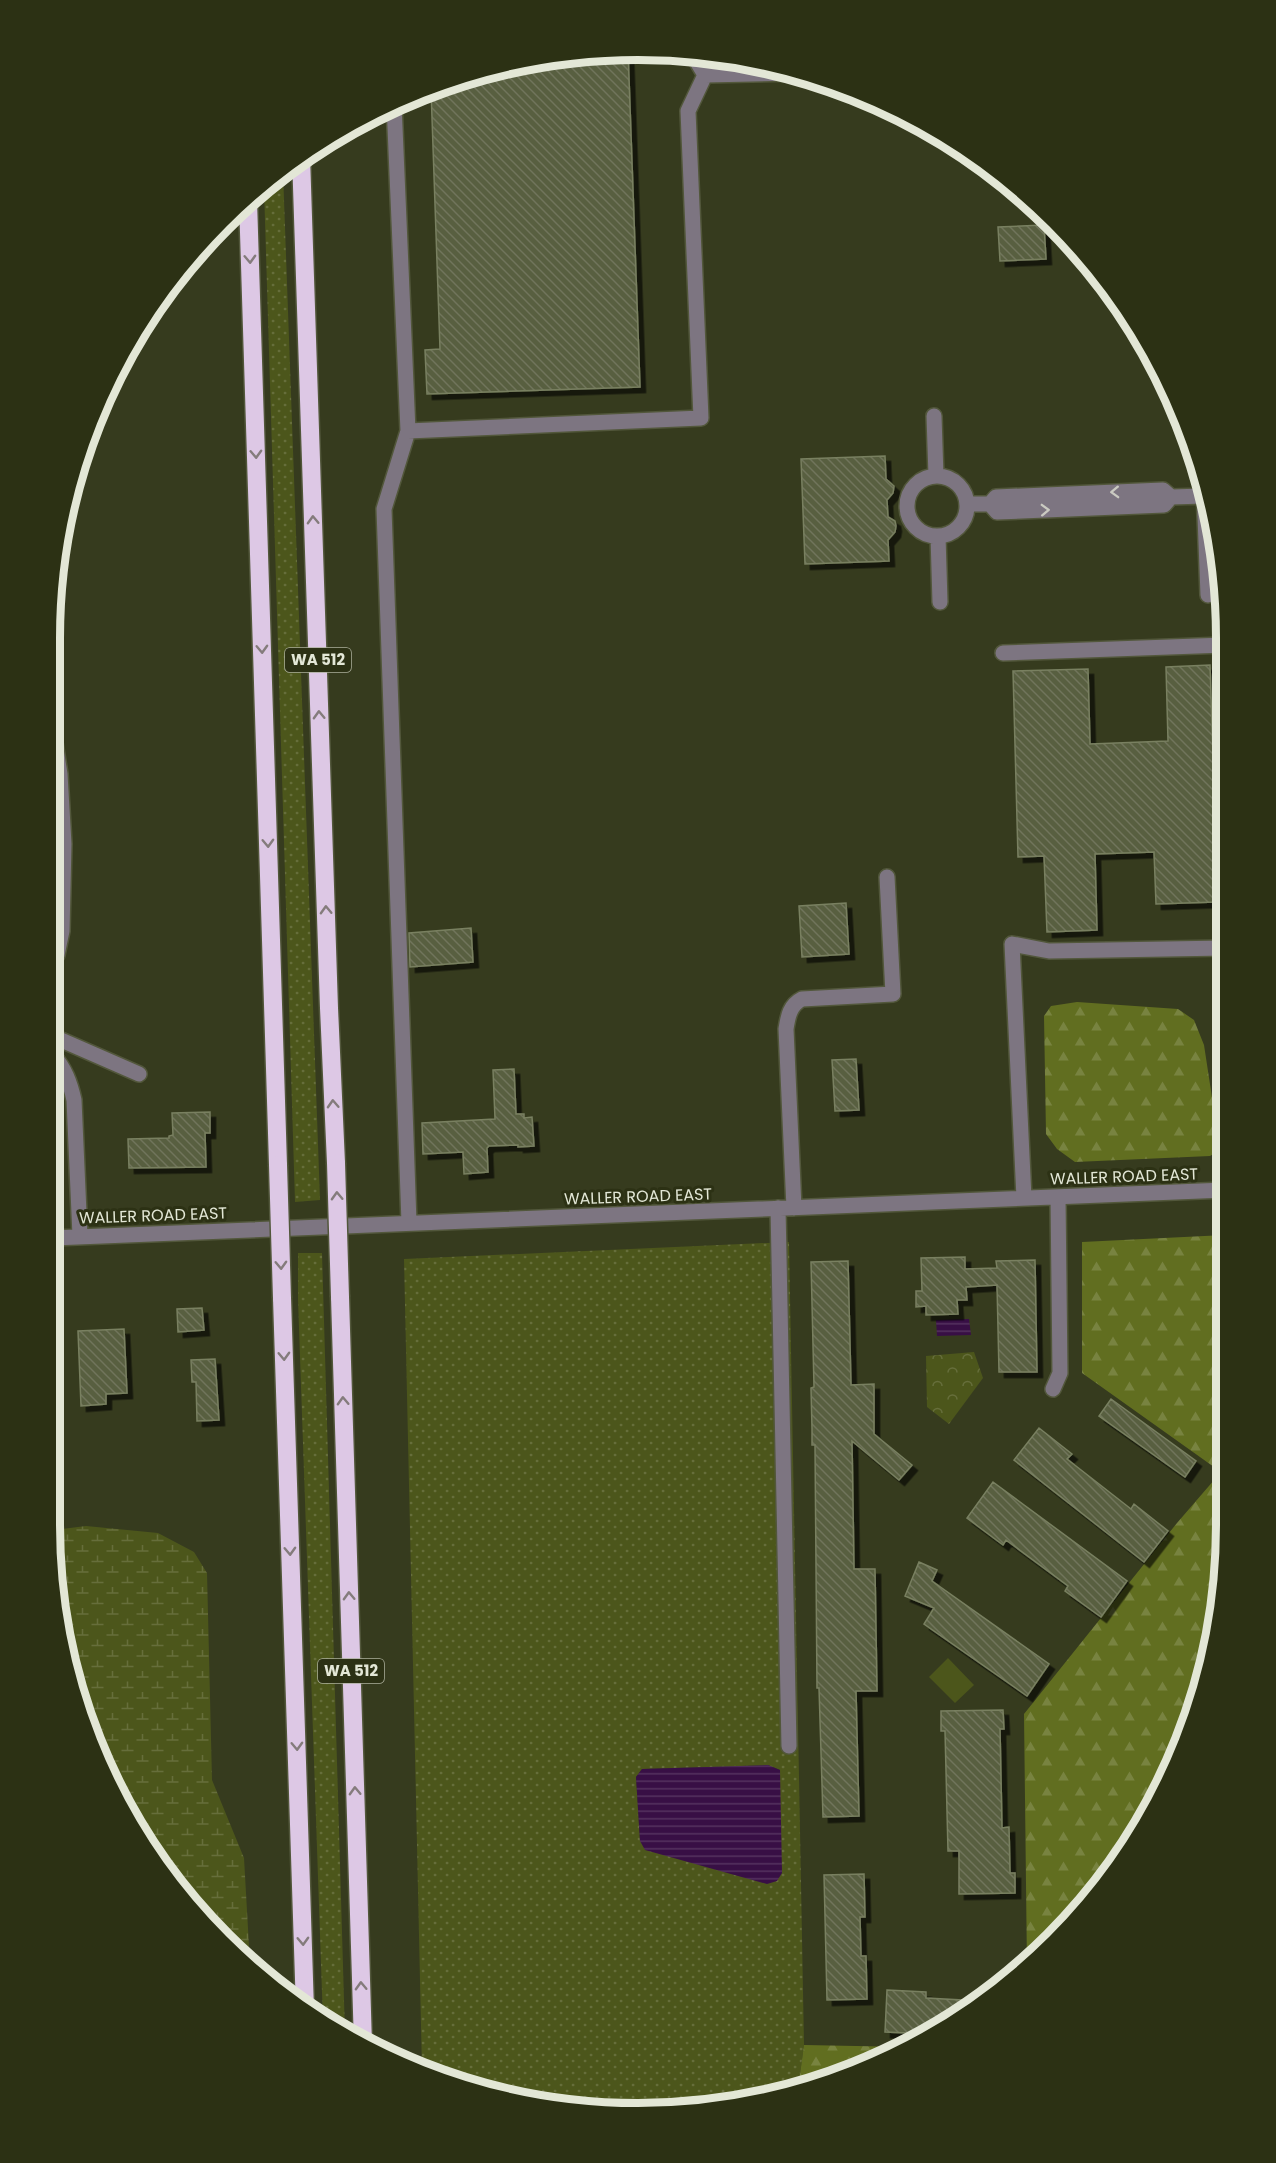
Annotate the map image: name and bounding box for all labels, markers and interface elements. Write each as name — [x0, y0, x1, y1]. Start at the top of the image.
one-way arrow — [244, 254, 256, 263]
one-way arrow — [250, 449, 262, 458]
one-way arrow — [1111, 486, 1120, 499]
one-way arrow — [1040, 503, 1049, 516]
one-way arrow — [307, 515, 319, 524]
one-way arrow — [256, 644, 268, 653]
road number: WA 512 — [285, 648, 351, 672]
one-way arrow — [313, 710, 326, 719]
one-way arrow — [262, 839, 274, 848]
one-way arrow — [319, 905, 332, 914]
one-way arrow — [327, 1100, 339, 1109]
street label: WALLER ROAD EAST — [1050, 1162, 1199, 1191]
street label: WALLER ROAD EAST — [564, 1182, 713, 1211]
one-way arrow — [330, 1192, 343, 1201]
street label: WALLER ROAD EAST — [79, 1201, 228, 1230]
one-way arrow — [275, 1261, 287, 1270]
one-way arrow — [277, 1352, 290, 1361]
one-way arrow — [336, 1397, 349, 1406]
one-way arrow — [284, 1547, 297, 1556]
one-way arrow — [342, 1591, 355, 1600]
road number: WA 512 — [318, 1659, 384, 1683]
one-way arrow — [290, 1742, 303, 1751]
one-way arrow — [348, 1786, 361, 1795]
one-way arrow — [297, 1936, 310, 1945]
one-way arrow — [355, 1981, 367, 1990]

